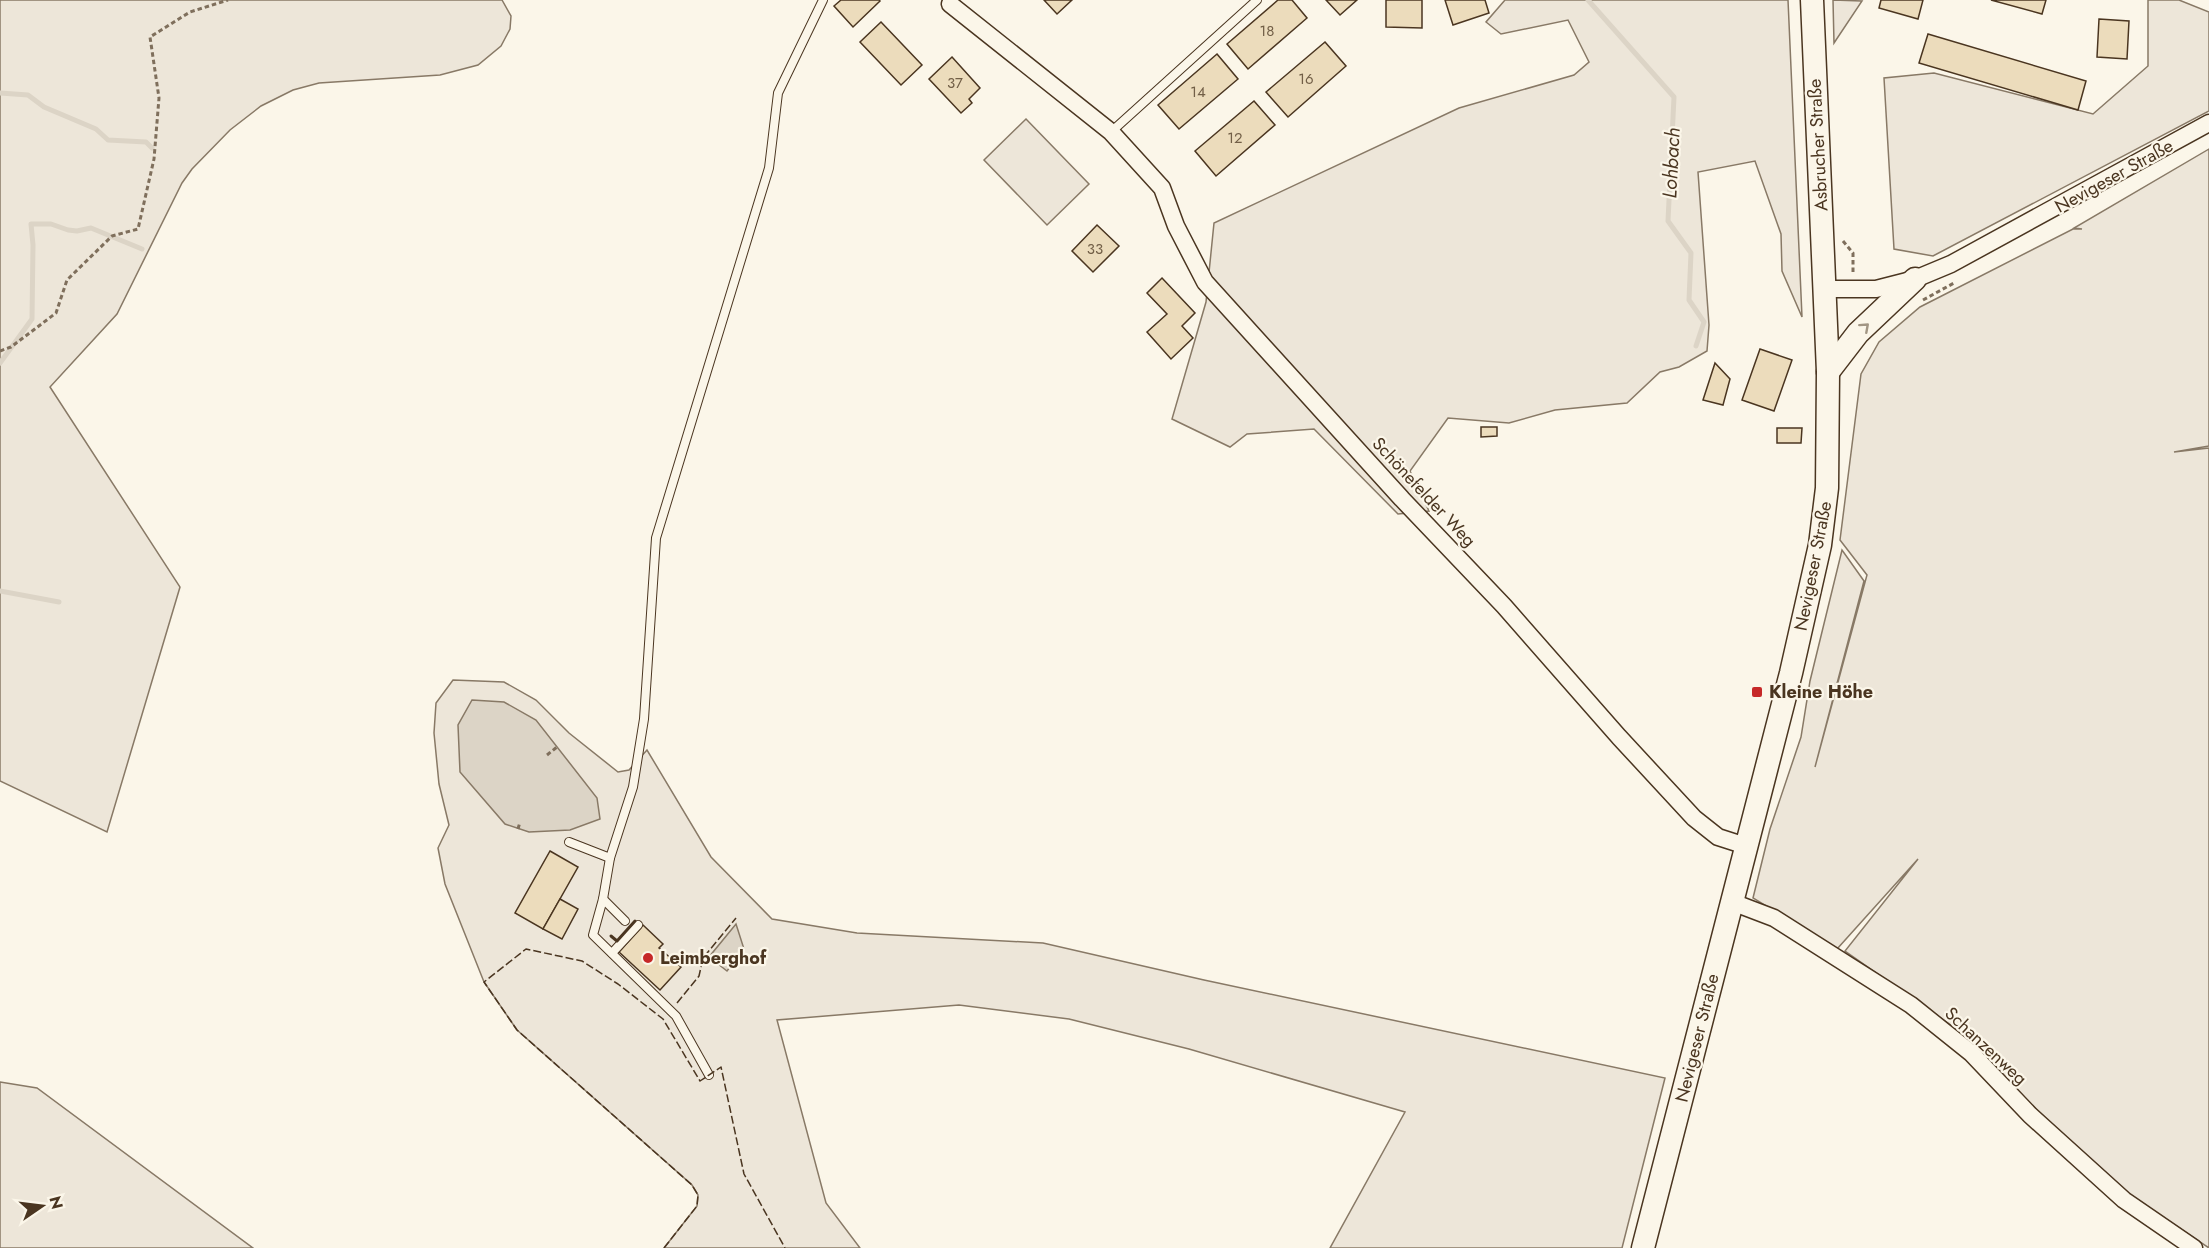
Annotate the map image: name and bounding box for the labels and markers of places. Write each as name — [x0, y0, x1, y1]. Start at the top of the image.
place label: Kleine Höhe — [1769, 679, 1873, 705]
marker: Kleine Höhe — [1750, 685, 1764, 699]
place label: Leimberghof — [660, 945, 767, 971]
marker: Leimberghof — [641, 951, 655, 965]

